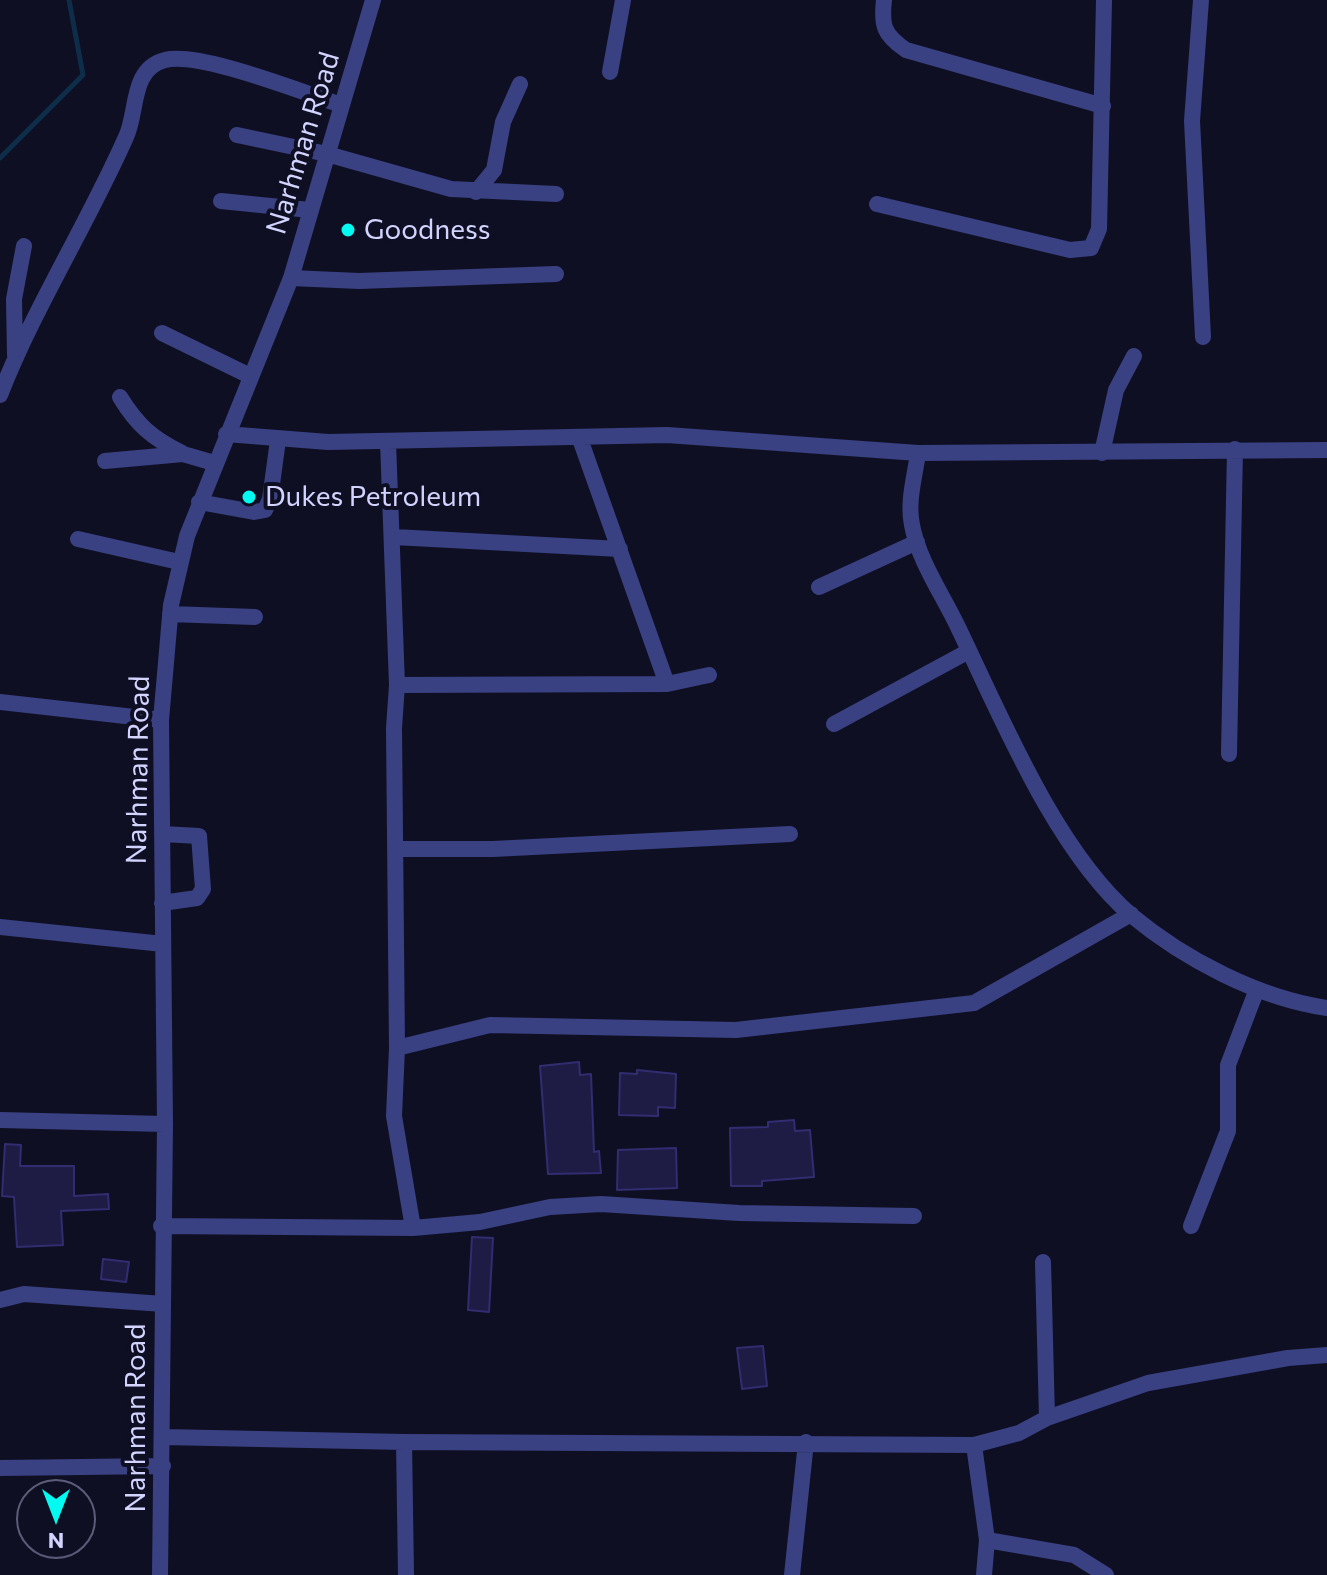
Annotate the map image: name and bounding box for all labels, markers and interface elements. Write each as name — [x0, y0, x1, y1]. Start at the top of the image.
street label: Narhman Road — [259, 48, 347, 238]
place label: Goodness — [364, 213, 490, 247]
marker: Goodness — [339, 221, 357, 239]
place label: Dukes Petroleum — [265, 480, 481, 514]
marker: Dukes Petroleum — [240, 488, 258, 506]
street label: Narhman Road — [120, 675, 156, 865]
street label: Narhman Road — [119, 1324, 153, 1512]
north arrow — [16, 1479, 96, 1559]
text: N — [48, 1528, 64, 1555]

